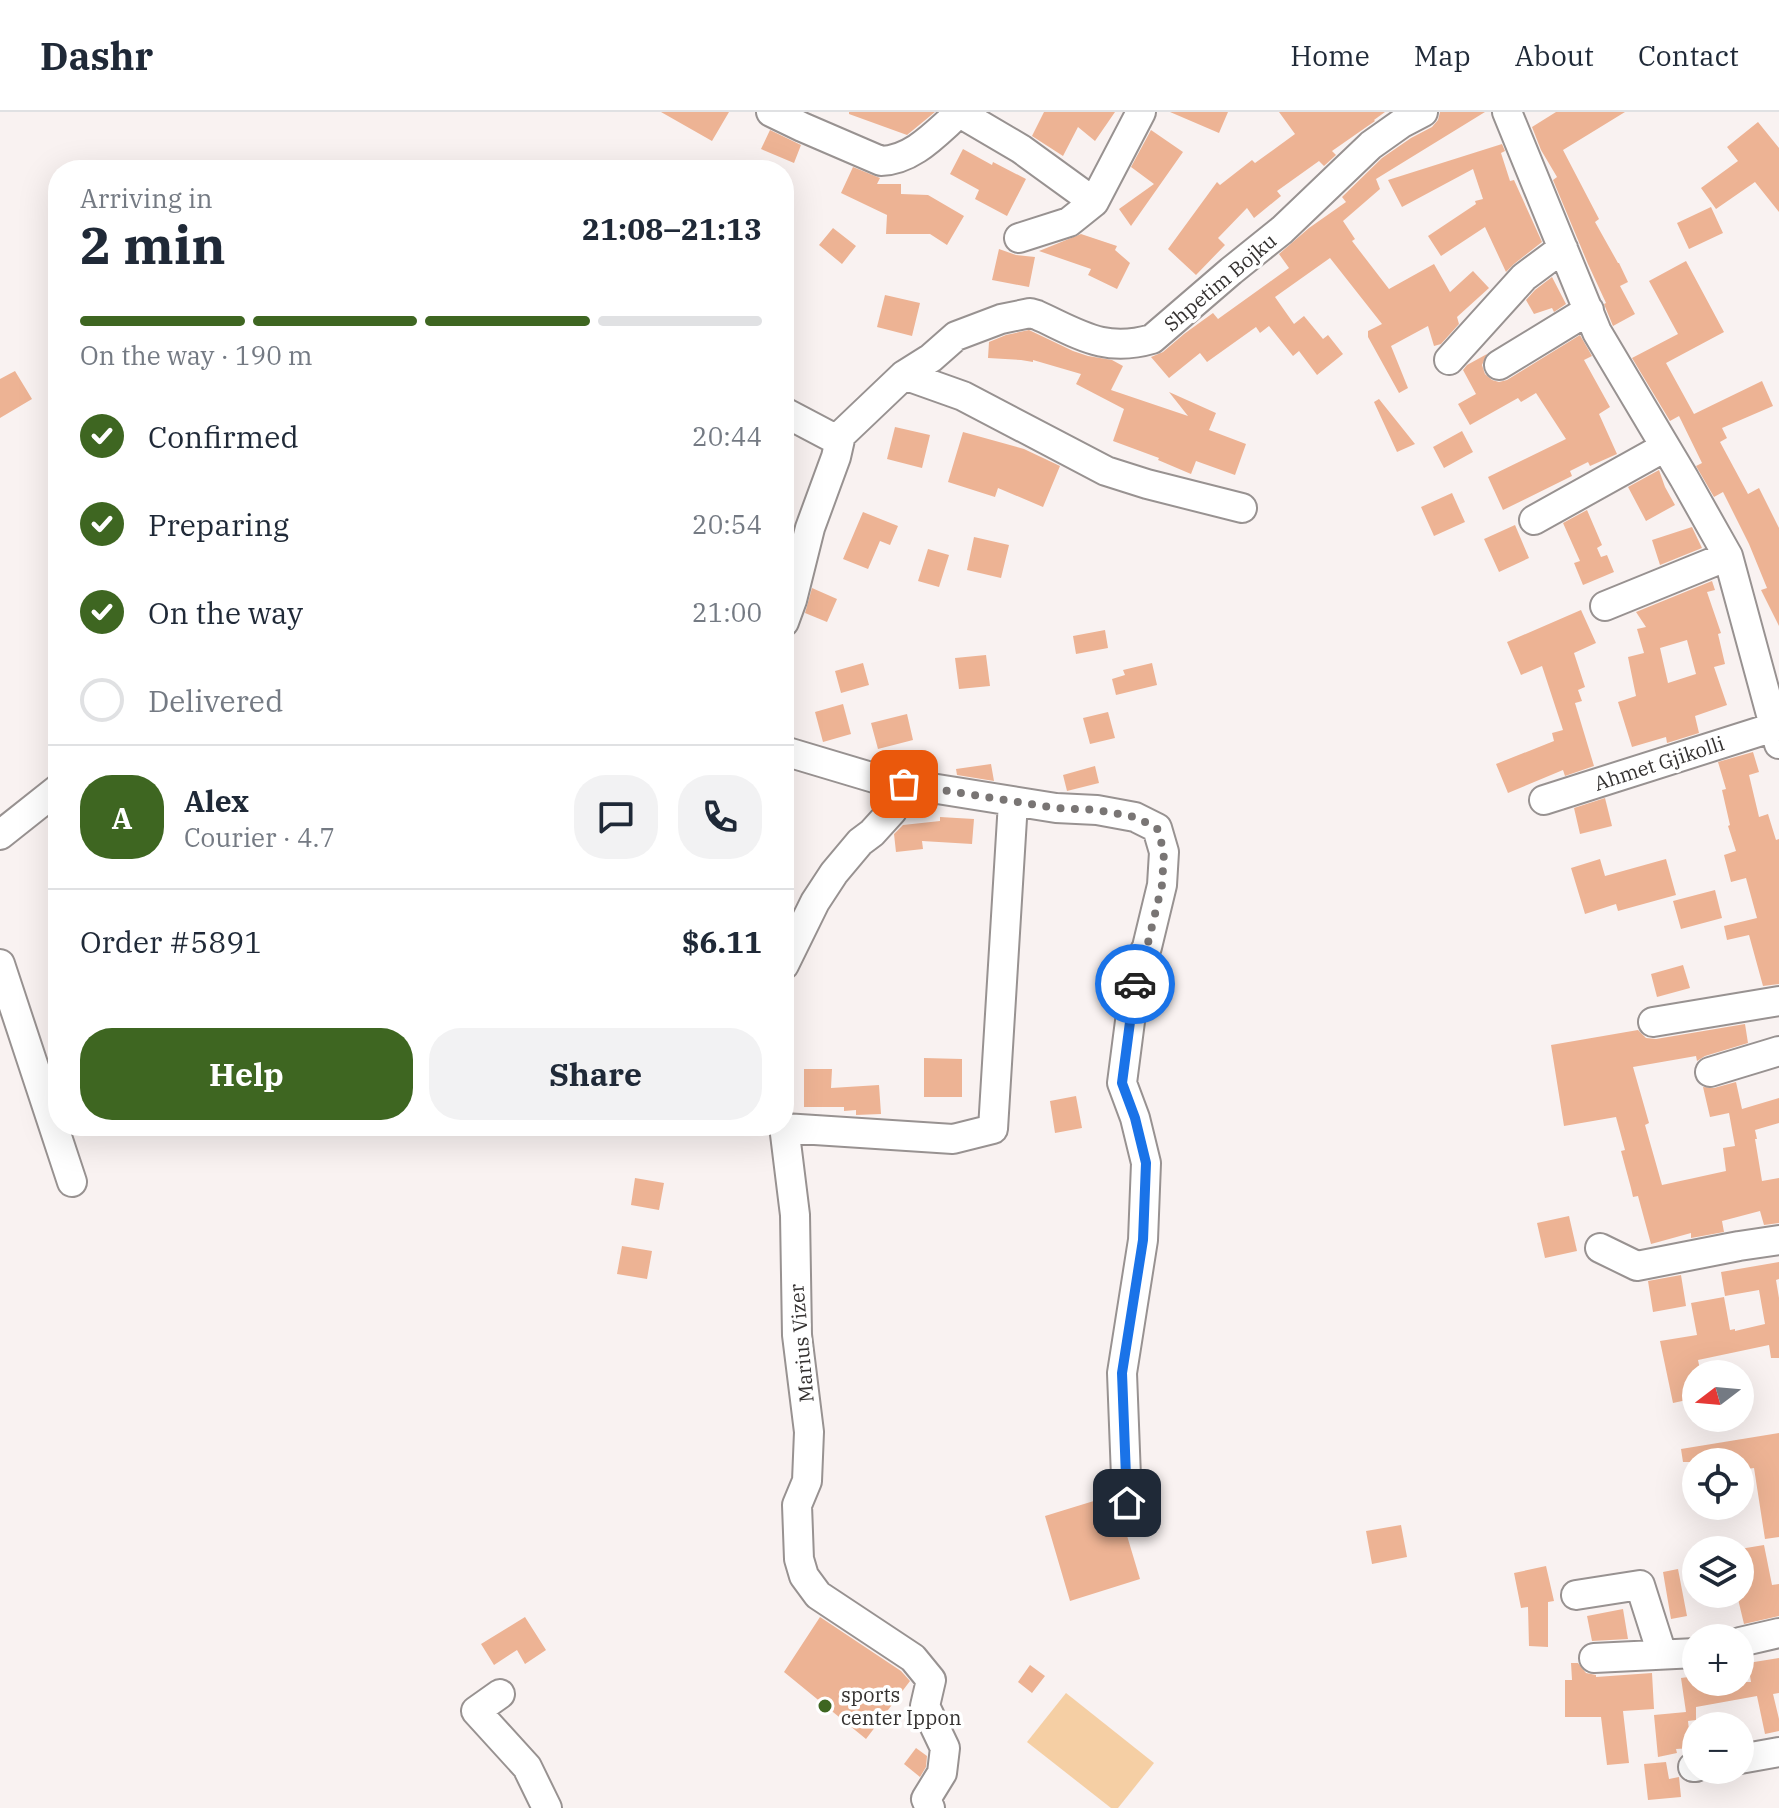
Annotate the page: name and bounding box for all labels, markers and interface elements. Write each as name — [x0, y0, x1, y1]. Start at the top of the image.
text: Dashr — [40, 31, 153, 80]
text: Home — [1290, 37, 1370, 74]
text: Map — [1414, 37, 1471, 74]
text: About — [1515, 37, 1594, 74]
text: Contact — [1638, 37, 1739, 74]
text: Arriving in — [80, 181, 213, 215]
text: 21:08–21:13 — [582, 209, 762, 248]
text: 2 min — [80, 211, 226, 278]
street label: Shpetim Bojku — [1158, 227, 1282, 337]
text: On the way · 190 m — [80, 338, 313, 372]
icon: check — [80, 414, 124, 458]
text: Confirmed — [148, 417, 299, 456]
text: 20:44 — [692, 419, 762, 453]
icon: check — [80, 502, 124, 546]
text: Preparing — [148, 505, 289, 544]
text: 20:54 — [692, 507, 762, 541]
icon: check — [80, 590, 124, 634]
text: On the way — [148, 593, 303, 632]
text: 21:00 — [692, 595, 762, 629]
text: Delivered — [148, 681, 283, 720]
street label: Ahmet Gjikolli — [1591, 729, 1727, 797]
pin — [870, 750, 938, 818]
icon: bag — [882, 762, 926, 806]
button: chat — [574, 775, 658, 859]
button: phone — [678, 775, 762, 859]
text: Alex — [184, 781, 249, 820]
text: A — [112, 798, 132, 837]
text: Courier · 4.7 — [184, 820, 335, 854]
text: Order #5891 — [80, 922, 262, 961]
text: $6.11 — [682, 922, 762, 961]
courier — [1095, 944, 1175, 1024]
icon: car — [1113, 962, 1157, 1006]
button: Help — [80, 1028, 413, 1120]
button: Share — [429, 1028, 762, 1120]
street label: Marius Vizer — [782, 1282, 820, 1403]
north arrow — [1682, 1360, 1754, 1432]
map controls — [1682, 1360, 1754, 1784]
button: locate — [1682, 1448, 1754, 1520]
pin — [1093, 1469, 1161, 1537]
icon: home — [1105, 1481, 1149, 1525]
button: layers — [1682, 1536, 1754, 1608]
button: + — [1682, 1624, 1754, 1696]
place label: sports center Ippon — [841, 1681, 962, 1731]
marker: sports center Ippon — [816, 1697, 834, 1715]
button: − — [1682, 1712, 1754, 1784]

